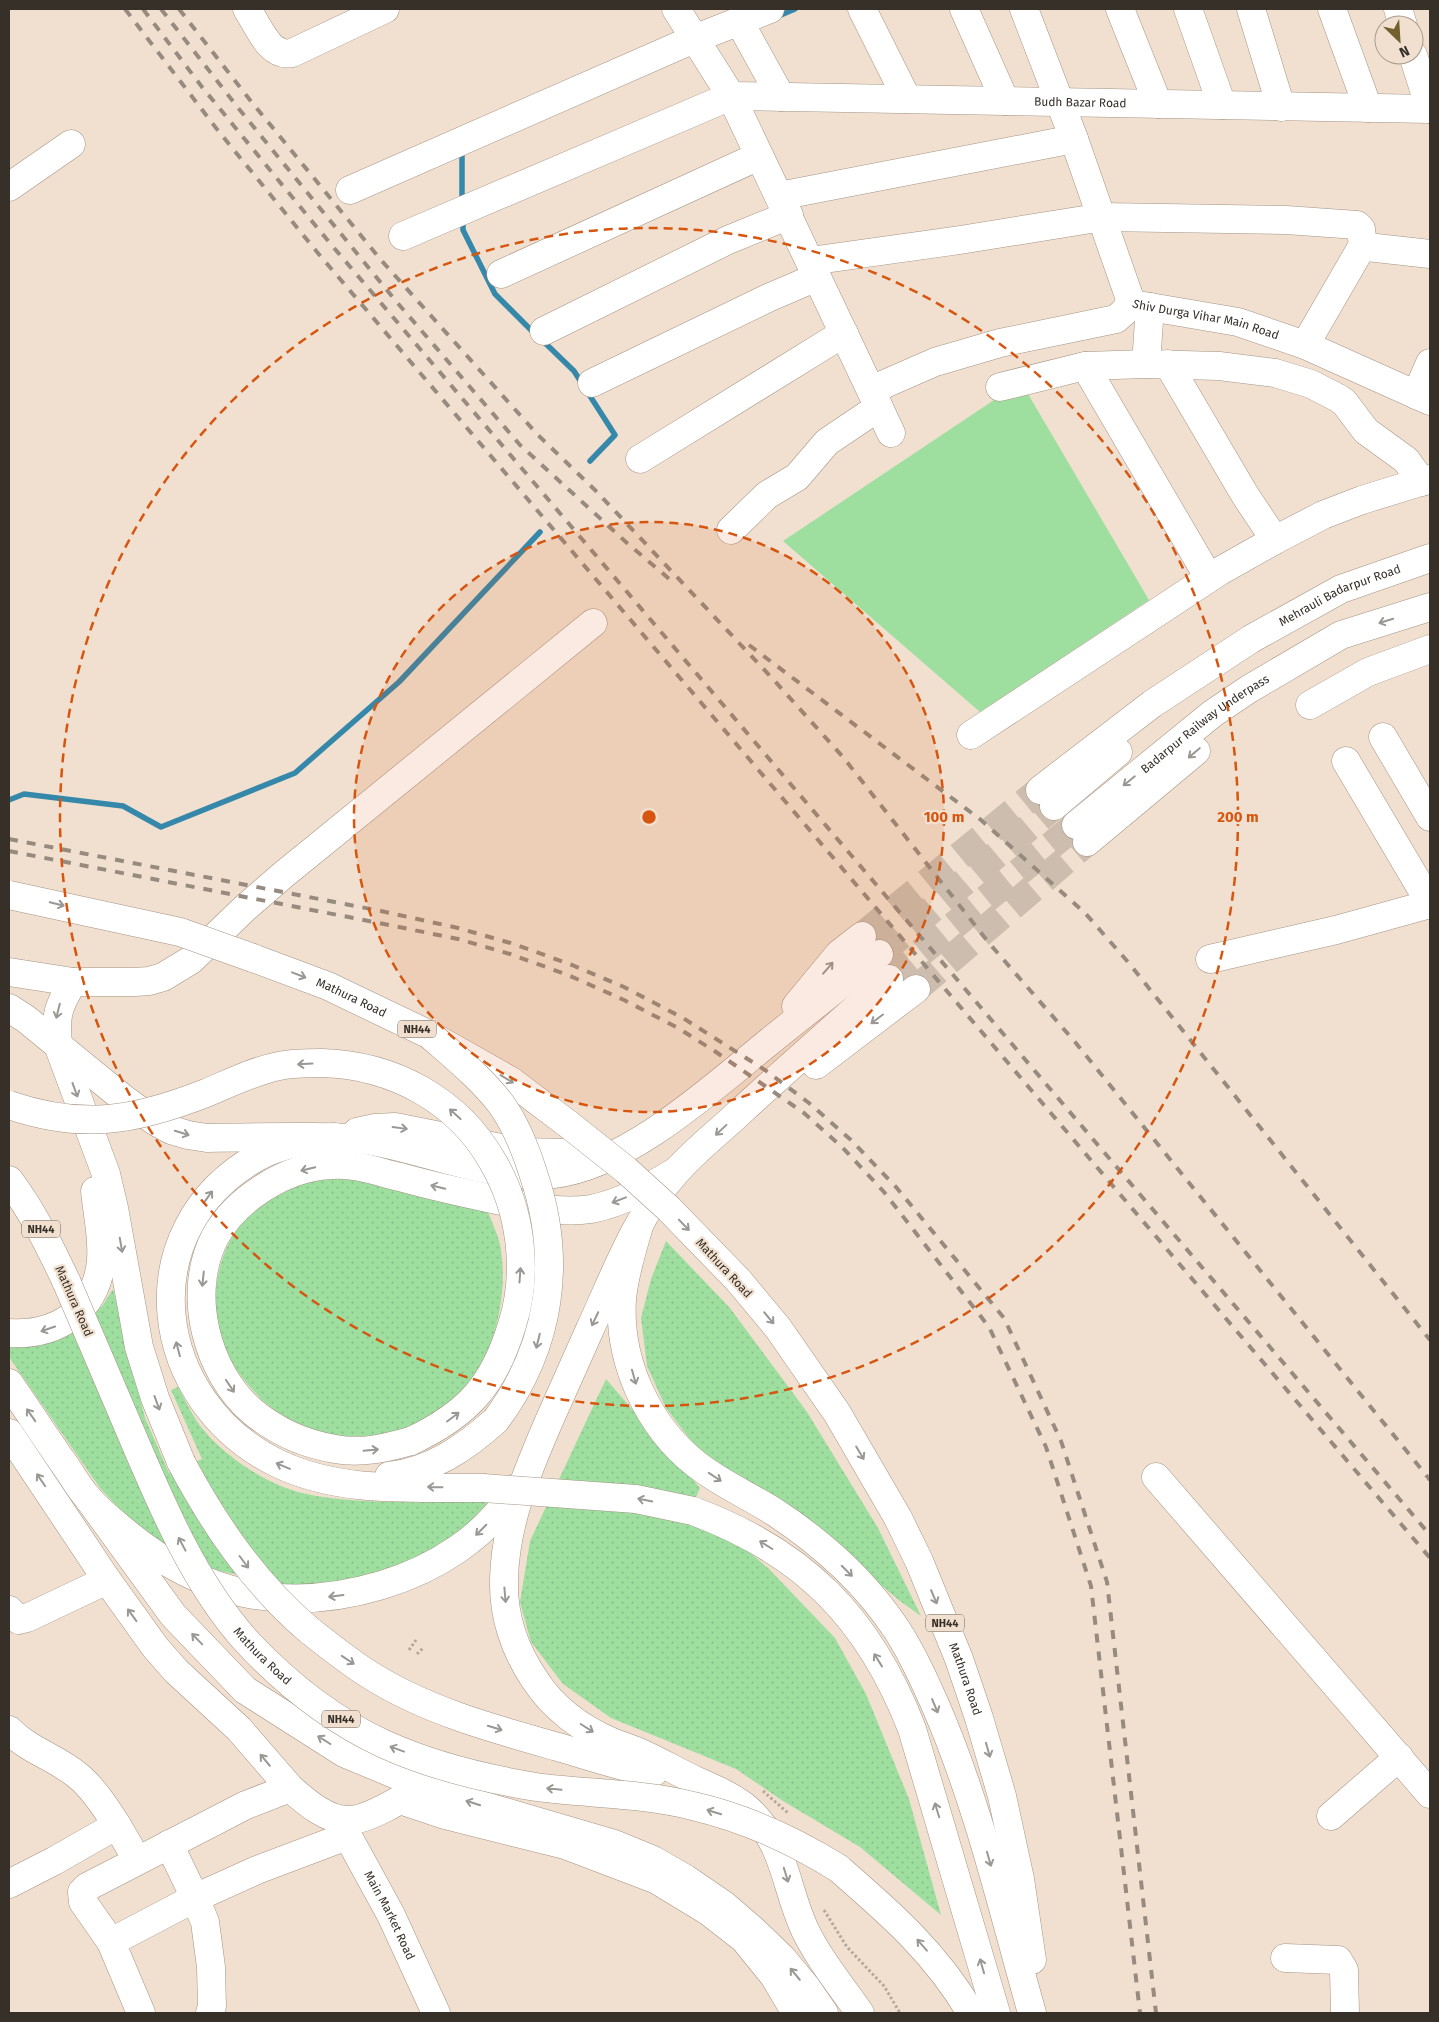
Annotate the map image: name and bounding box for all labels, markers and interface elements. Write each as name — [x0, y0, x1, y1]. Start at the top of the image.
north arrow — [1374, 15, 1424, 65]
text: N — [1396, 42, 1412, 61]
street label: Budh Bazar Road — [1034, 95, 1127, 110]
street label: Shiv Durga Vihar Main Road — [1130, 296, 1281, 343]
street label: Mehrauli Badarpur Road — [1276, 562, 1403, 629]
one-way arrow — [1378, 617, 1394, 626]
street label: Badarpur Railway Underpass — [1138, 672, 1272, 776]
one-way arrow — [1188, 747, 1201, 758]
one-way arrow — [1123, 776, 1136, 787]
centre of rings — [640, 808, 658, 826]
text: 100 m — [924, 808, 964, 826]
text: 200 m — [1217, 808, 1259, 826]
one-way arrow — [48, 900, 64, 909]
one-way arrow — [822, 961, 833, 974]
one-way arrow — [291, 971, 306, 980]
street label: Mathura Road — [314, 975, 389, 1020]
one-way arrow — [53, 1003, 62, 1019]
one-way arrow — [871, 1013, 884, 1024]
road number: NH44 — [398, 1021, 436, 1038]
one-way arrow — [297, 1059, 313, 1068]
one-way arrow — [499, 1074, 513, 1084]
one-way arrow — [71, 1082, 80, 1097]
one-way arrow — [448, 1108, 461, 1119]
one-way arrow — [392, 1123, 408, 1133]
one-way arrow — [714, 1124, 727, 1136]
one-way arrow — [174, 1129, 190, 1139]
one-way arrow — [301, 1164, 317, 1174]
one-way arrow — [431, 1182, 447, 1192]
one-way arrow — [203, 1191, 214, 1204]
one-way arrow — [612, 1196, 627, 1205]
one-way arrow — [678, 1219, 690, 1231]
road number: NH44 — [22, 1220, 60, 1238]
street label: Mathura Road — [693, 1236, 755, 1300]
one-way arrow — [117, 1237, 126, 1253]
street label: Mathura Road — [52, 1264, 96, 1338]
one-way arrow — [516, 1267, 525, 1283]
one-way arrow — [199, 1270, 208, 1286]
one-way arrow — [590, 1311, 599, 1326]
one-way arrow — [764, 1311, 775, 1324]
one-way arrow — [41, 1325, 56, 1334]
one-way arrow — [533, 1333, 542, 1349]
one-way arrow — [173, 1342, 183, 1358]
one-way arrow — [630, 1369, 640, 1385]
one-way arrow — [225, 1379, 235, 1393]
one-way arrow — [153, 1395, 162, 1411]
one-way arrow — [26, 1408, 36, 1422]
one-way arrow — [446, 1411, 459, 1422]
one-way arrow — [363, 1445, 379, 1455]
one-way arrow — [855, 1445, 865, 1459]
one-way arrow — [276, 1460, 291, 1470]
one-way arrow — [36, 1473, 46, 1487]
one-way arrow — [707, 1473, 721, 1483]
one-way arrow — [427, 1483, 443, 1492]
one-way arrow — [638, 1495, 654, 1505]
one-way arrow — [475, 1524, 487, 1536]
one-way arrow — [177, 1537, 186, 1552]
one-way arrow — [759, 1539, 773, 1550]
one-way arrow — [239, 1555, 249, 1569]
one-way arrow — [841, 1565, 853, 1577]
one-way arrow — [500, 1587, 509, 1603]
one-way arrow — [930, 1589, 940, 1604]
one-way arrow — [328, 1591, 344, 1601]
one-way arrow — [127, 1608, 137, 1622]
road number: NH44 — [926, 1615, 964, 1632]
street label: Mathura Road — [231, 1624, 294, 1688]
one-way arrow — [191, 1633, 203, 1646]
street label: Mathura Road — [946, 1641, 985, 1717]
one-way arrow — [873, 1653, 883, 1667]
one-way arrow — [341, 1655, 355, 1665]
one-way arrow — [931, 1698, 941, 1713]
road number: NH44 — [322, 1710, 360, 1728]
one-way arrow — [486, 1724, 502, 1734]
one-way arrow — [579, 1724, 593, 1734]
one-way arrow — [317, 1734, 331, 1744]
one-way arrow — [984, 1741, 994, 1757]
one-way arrow — [390, 1744, 405, 1753]
one-way arrow — [259, 1753, 271, 1766]
one-way arrow — [546, 1784, 562, 1793]
one-way arrow — [465, 1797, 481, 1807]
one-way arrow — [931, 1803, 941, 1819]
one-way arrow — [707, 1806, 723, 1816]
one-way arrow — [984, 1850, 994, 1866]
one-way arrow — [782, 1866, 792, 1882]
street label: Main Market Road — [361, 1868, 418, 1962]
one-way arrow — [917, 1939, 928, 1952]
one-way arrow — [977, 1959, 987, 1975]
one-way arrow — [790, 1968, 801, 1981]

